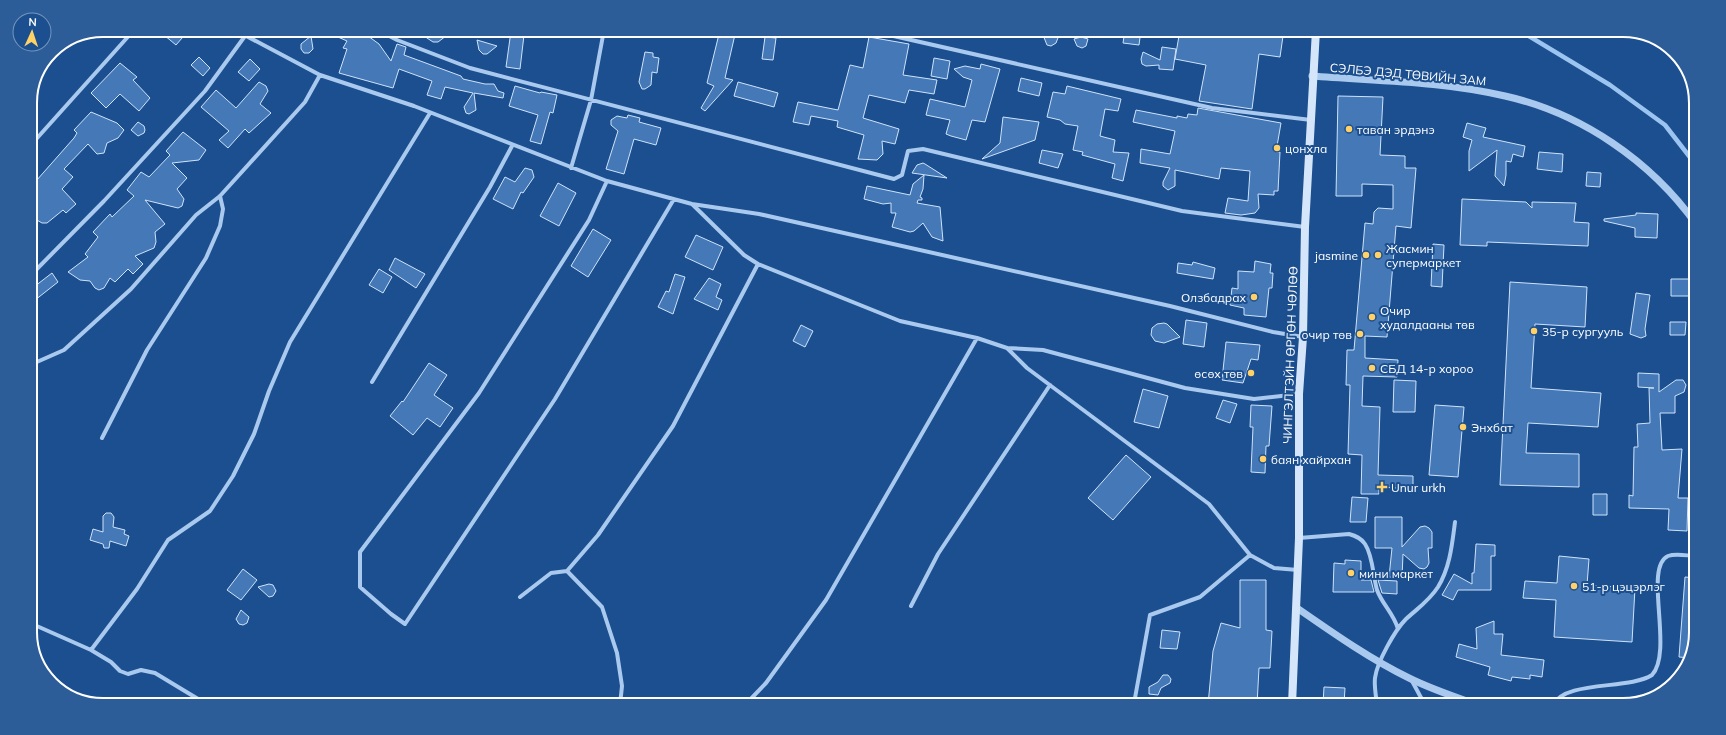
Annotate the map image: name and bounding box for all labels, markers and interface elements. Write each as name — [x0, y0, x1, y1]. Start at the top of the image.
north arrow — [12, 12, 52, 52]
text: N — [28, 15, 37, 29]
street label: СЭЛБЭ ДЭД ТӨВИЙН ЗАМ — [1329, 60, 1487, 88]
place label: таван эрдэнэ — [1357, 122, 1435, 137]
marker: таван эрдэнэ — [1344, 124, 1354, 134]
place label: цонхла — [1285, 141, 1327, 156]
marker: цонхла — [1272, 143, 1282, 153]
place label: Жасмин супермаркет — [1386, 241, 1461, 270]
place label: jasmine — [1314, 248, 1358, 263]
marker: jasmine — [1361, 250, 1371, 260]
marker: Жасмин супермаркет — [1373, 250, 1383, 260]
street label: ЧИНГЭЛТЭЙН ӨРГӨН ЧӨЛӨӨ — [1279, 266, 1301, 444]
place label: Олзбадрах — [1181, 290, 1246, 305]
marker: Олзбадрах — [1249, 292, 1259, 302]
place label: Очир худалдааны төв — [1380, 303, 1475, 332]
marker: Очир худалдааны төв — [1367, 312, 1377, 322]
place label: 35-р сургууль — [1542, 324, 1624, 339]
marker: 35-р сургууль — [1529, 326, 1539, 336]
place label: очир төв — [1302, 327, 1352, 342]
marker: очир төв — [1355, 329, 1365, 339]
place label: СБД 14-р хороо — [1380, 361, 1474, 376]
marker: СБД 14-р хороо — [1367, 363, 1377, 373]
place label: өсөх төв — [1194, 366, 1243, 381]
marker: өсөх төв — [1246, 368, 1256, 378]
place label: Энхбат — [1471, 420, 1513, 435]
marker: Энхбат — [1458, 422, 1468, 432]
place label: баян хайрхан — [1271, 452, 1351, 467]
marker: баян хайрхан — [1258, 454, 1268, 464]
place label: Unur urkh — [1391, 480, 1446, 495]
marker: Unur urkh — [1376, 481, 1388, 493]
place label: мини маркет — [1359, 566, 1433, 581]
marker: мини маркет — [1346, 568, 1356, 578]
place label: 51-р цэцэрлэг — [1582, 579, 1666, 594]
marker: 51-р цэцэрлэг — [1569, 581, 1579, 591]

